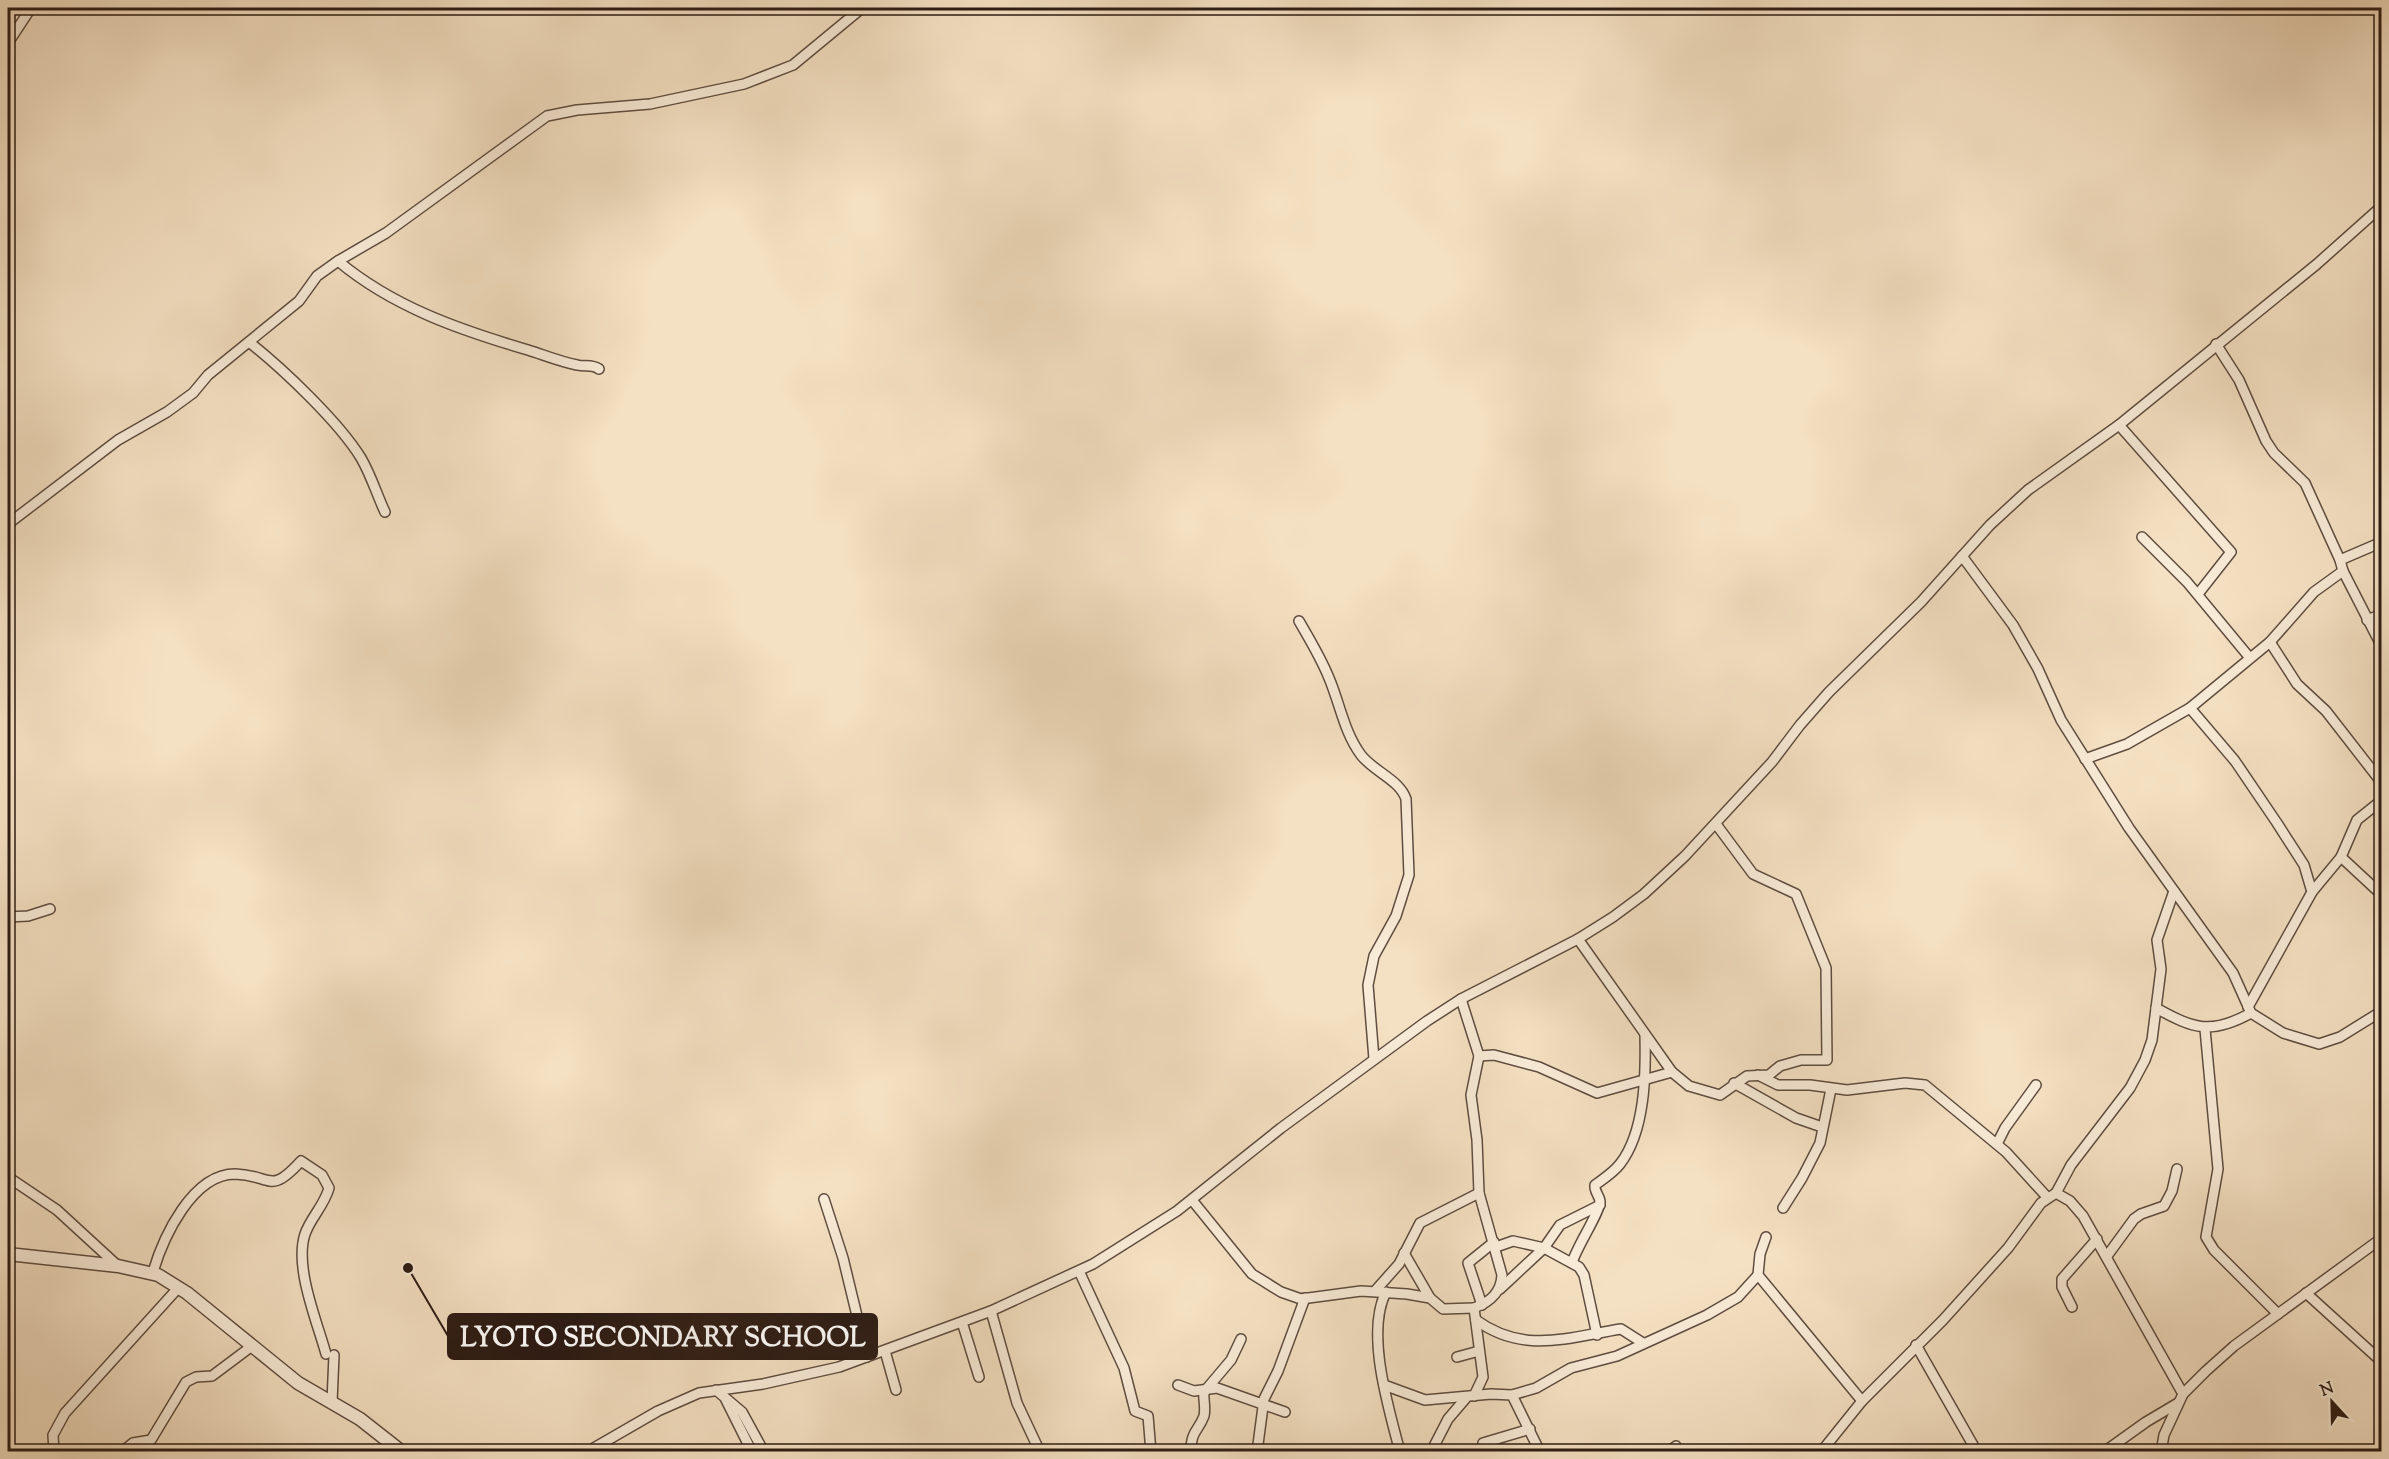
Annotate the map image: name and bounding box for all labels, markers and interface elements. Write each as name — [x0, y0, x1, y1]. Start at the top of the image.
callout: LYOTO SECONDARY SCHOOL — [448, 1314, 877, 1359]
text: LYOTO SECONDARY SCHOOL — [460, 1320, 866, 1359]
north arrow — [2302, 1372, 2362, 1432]
text: N — [2317, 1377, 2338, 1403]

